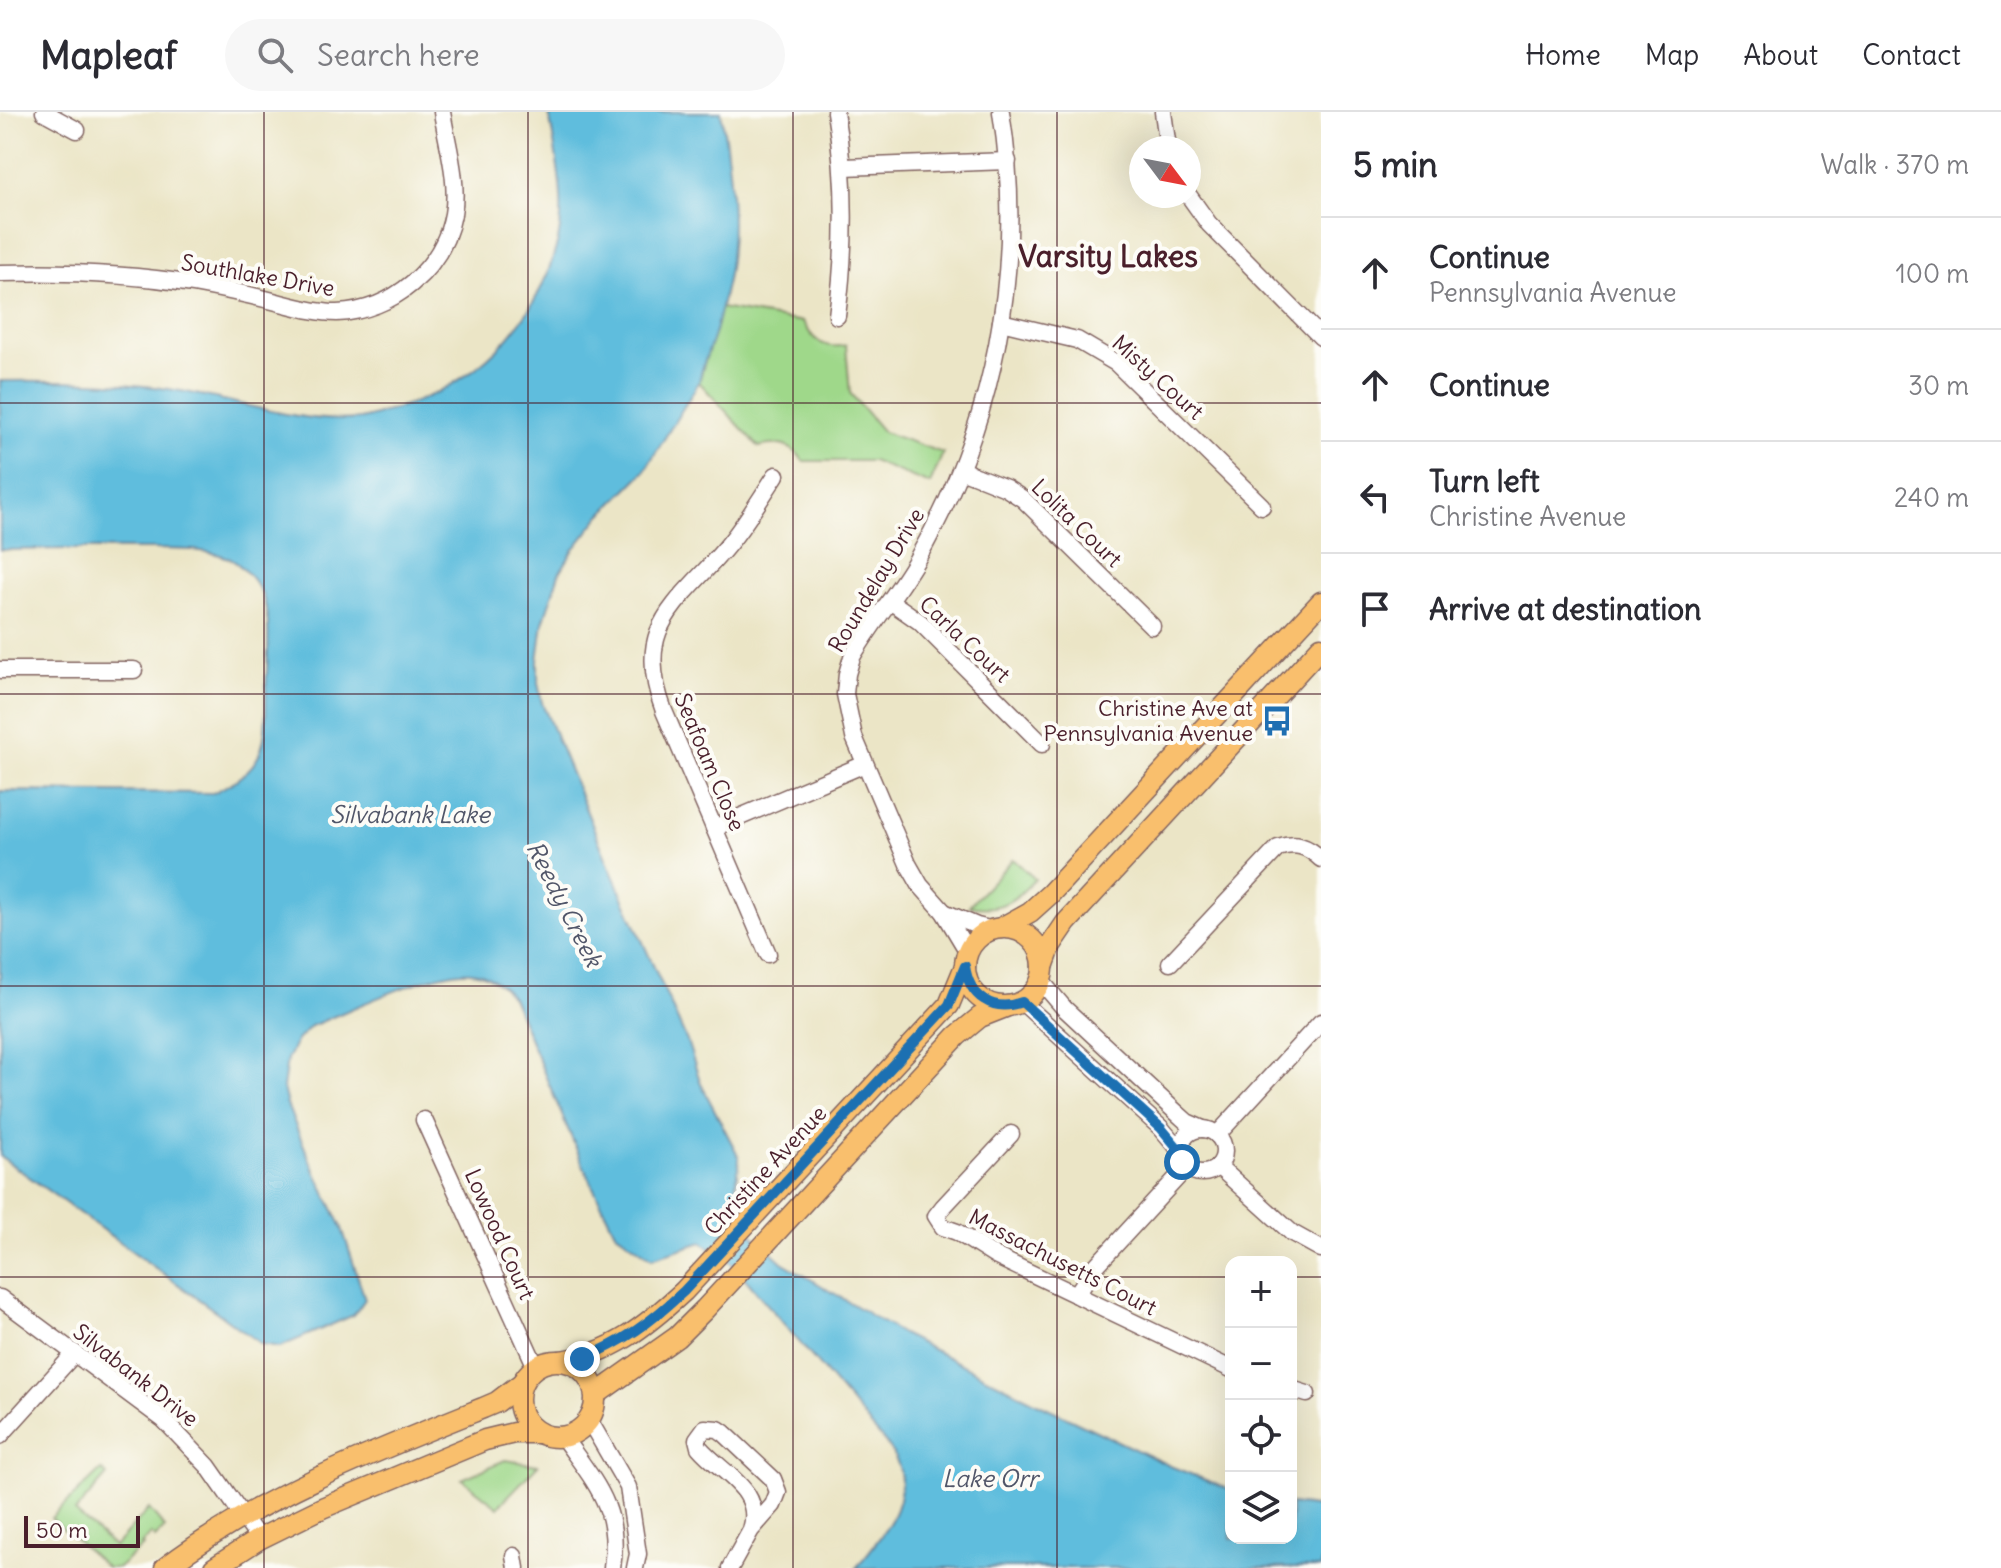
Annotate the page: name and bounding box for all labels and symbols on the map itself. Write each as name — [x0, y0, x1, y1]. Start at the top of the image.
north arrow — [1129, 136, 1201, 208]
district label: Varsity Lakes — [1018, 237, 1198, 275]
street label: Southlake Drive — [179, 248, 337, 302]
street label: Misty Court — [1106, 329, 1210, 425]
street label: Lolita Court — [1026, 473, 1128, 573]
street label: Roundelay Drive — [822, 503, 930, 657]
street label: Carla Court — [914, 590, 1016, 688]
street label: Seafoam Close — [668, 689, 752, 835]
place label: Christine Ave at Pennsylvania Avenue — [1044, 694, 1253, 747]
bus stop icon: Christine Ave at Pennsylvania Avenue — [1260, 704, 1294, 738]
water label: Silvabank Lake — [330, 799, 492, 829]
water label: Reedy Creek — [520, 836, 610, 973]
street label: Christine Avenue — [698, 1099, 832, 1241]
route start — [1164, 1144, 1200, 1180]
street label: Lowood Court — [459, 1164, 541, 1304]
street label: Massachusetts Court — [964, 1203, 1162, 1321]
street label: Silvabank Drive — [68, 1317, 204, 1433]
route end — [564, 1341, 600, 1377]
water label: Lake Orr — [942, 1463, 1041, 1493]
scale bar — [24, 1512, 140, 1548]

